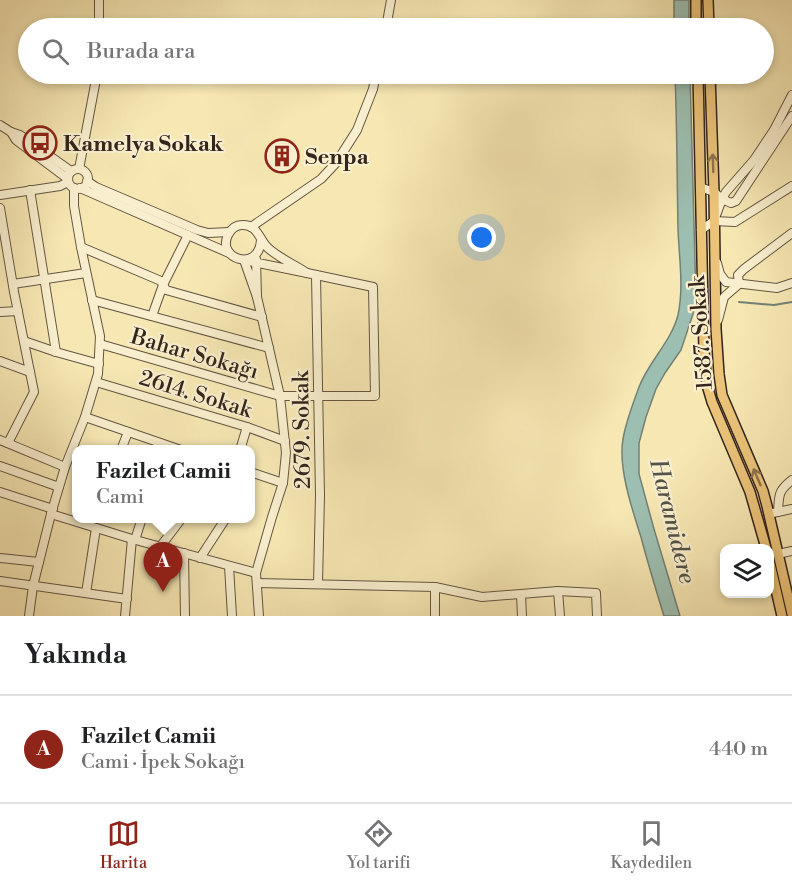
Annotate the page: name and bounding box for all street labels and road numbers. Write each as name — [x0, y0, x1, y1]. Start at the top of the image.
street label: 1587. Sokak — [684, 273, 719, 391]
street label: Bahar Sokağı — [127, 323, 262, 386]
street label: 2614. Sokak — [136, 365, 257, 425]
street label: 2679. Sokak — [288, 369, 317, 489]

